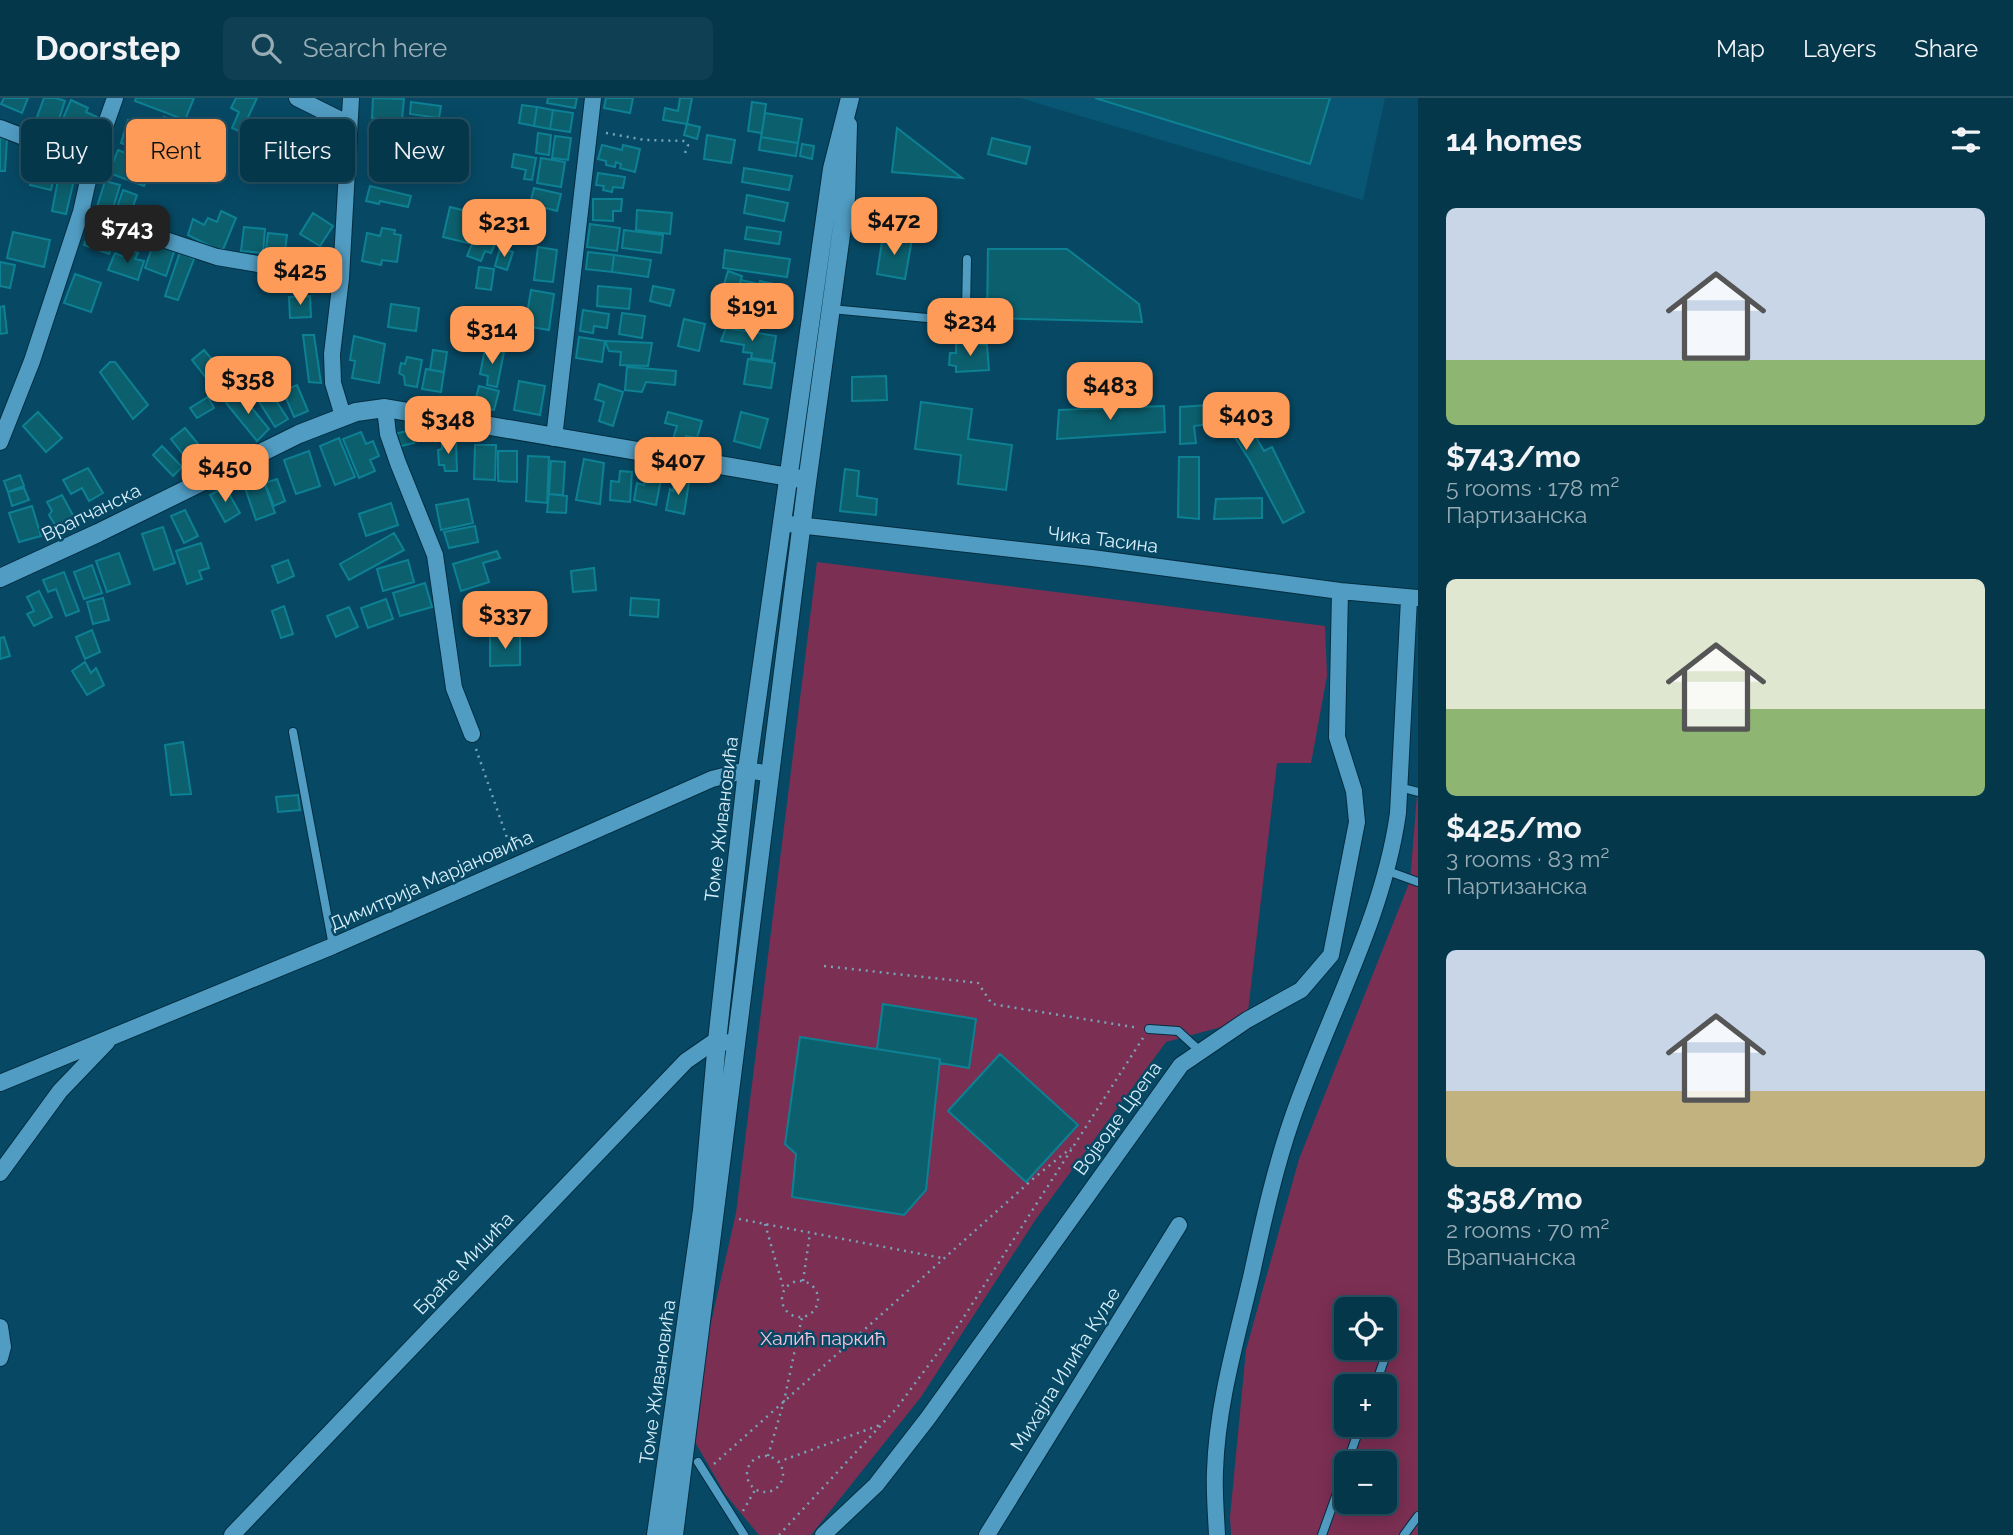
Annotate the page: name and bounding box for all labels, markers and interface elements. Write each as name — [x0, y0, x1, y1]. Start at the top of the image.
search box — [223, 17, 713, 80]
text: Doorstep — [35, 29, 181, 68]
icon: search — [247, 29, 285, 67]
text: Search here — [303, 33, 447, 63]
text: Map — [1716, 34, 1765, 63]
text: Layers — [1803, 34, 1876, 63]
text: Share — [1914, 34, 1978, 63]
chip: Buy — [21, 119, 112, 182]
chip: Rent — [126, 119, 226, 182]
chip: Filters — [240, 119, 355, 182]
chip: New — [369, 119, 469, 182]
icon: filters — [1947, 121, 1985, 159]
text: 14 homes — [1446, 123, 1582, 158]
pin: $472 — [853, 198, 935, 257]
pin: $231 — [463, 200, 545, 259]
pin: $743 — [86, 206, 168, 265]
text: $472 — [867, 206, 921, 233]
text: $231 — [478, 208, 530, 235]
text: $743 — [101, 214, 153, 241]
pin: $425 — [259, 248, 341, 307]
icon: home — [1653, 253, 1779, 379]
text: $425 — [273, 256, 327, 283]
pin: $191 — [711, 284, 793, 343]
text: $191 — [727, 292, 777, 319]
pin: $234 — [929, 299, 1011, 358]
pin: $314 — [451, 306, 533, 366]
text: $234 — [943, 307, 997, 334]
text: $314 — [466, 315, 518, 342]
pin: $358 — [207, 356, 289, 416]
pin: $483 — [1069, 362, 1151, 422]
text: $358 — [221, 365, 275, 392]
text: $483 — [1083, 371, 1137, 398]
pin: $403 — [1205, 392, 1287, 452]
pin: $348 — [407, 396, 489, 456]
text: $403 — [1219, 401, 1273, 428]
text: $348 — [421, 405, 475, 432]
pin: $407 — [637, 438, 719, 497]
text: $743/mo — [1446, 439, 1581, 474]
pin: $450 — [184, 444, 266, 504]
text: $407 — [651, 446, 705, 473]
text: $450 — [198, 453, 252, 480]
text: 5 rooms · 178 m² — [1446, 474, 1619, 501]
street label: Врапчанска — [38, 479, 144, 545]
text: Партизанска — [1446, 501, 1587, 528]
street label: Чика Тасина — [1047, 521, 1159, 557]
pin: $337 — [464, 592, 546, 651]
text: $337 — [478, 600, 532, 627]
icon: home — [1653, 624, 1779, 750]
street label: Томе Живановића — [700, 735, 742, 903]
text: $425/mo — [1446, 810, 1582, 845]
street label: Димитрија Марјановића — [326, 825, 536, 935]
text: 3 rooms · 83 m² — [1446, 845, 1609, 872]
text: Партизанска — [1446, 872, 1587, 899]
icon: home — [1653, 995, 1779, 1121]
street label: Војводе Црепа — [1069, 1057, 1165, 1179]
text: $358/mo — [1446, 1181, 1582, 1216]
street label: Браће Мицића — [409, 1207, 517, 1319]
text: 2 rooms · 70 m² — [1446, 1216, 1609, 1243]
text: Врапчанска — [1446, 1243, 1576, 1270]
street label: Михајла Илића Куље — [1006, 1283, 1124, 1455]
map controls — [1334, 1297, 1397, 1514]
button: locate — [1334, 1297, 1397, 1360]
street label: Томе Живановића — [635, 1298, 679, 1466]
park label: Халић паркић — [760, 1327, 886, 1349]
button: + — [1334, 1374, 1397, 1437]
button: − — [1334, 1451, 1397, 1514]

